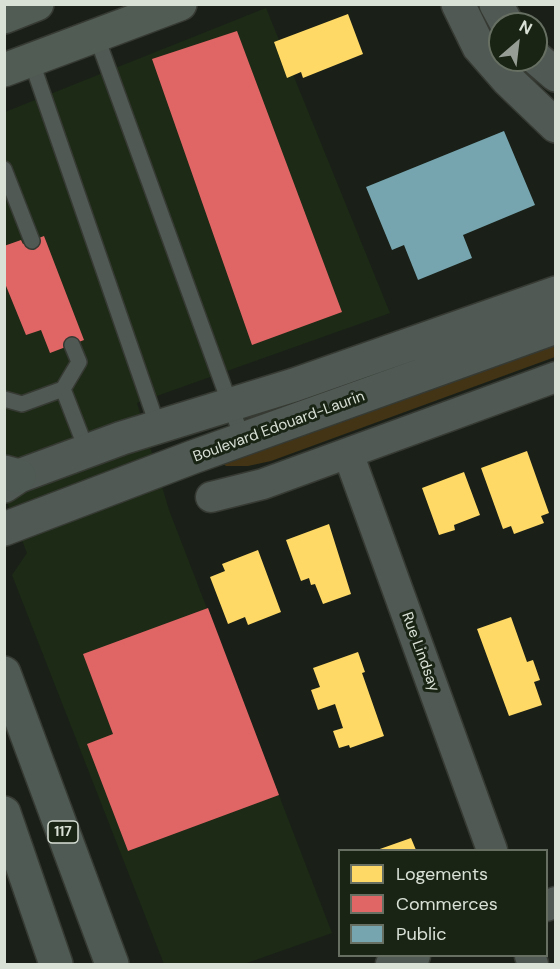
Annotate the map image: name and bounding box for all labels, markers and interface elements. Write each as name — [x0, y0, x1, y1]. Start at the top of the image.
north arrow — [488, 12, 548, 72]
text: N — [516, 15, 536, 39]
street label: Boulevard Edouard-Laurin — [191, 388, 367, 466]
street label: Rue Lindsay — [397, 610, 443, 694]
road number: 117 — [48, 821, 78, 843]
legend — [338, 849, 548, 957]
text: Logements — [396, 862, 488, 886]
text: Commerces — [396, 892, 498, 916]
text: Public — [396, 922, 447, 946]

